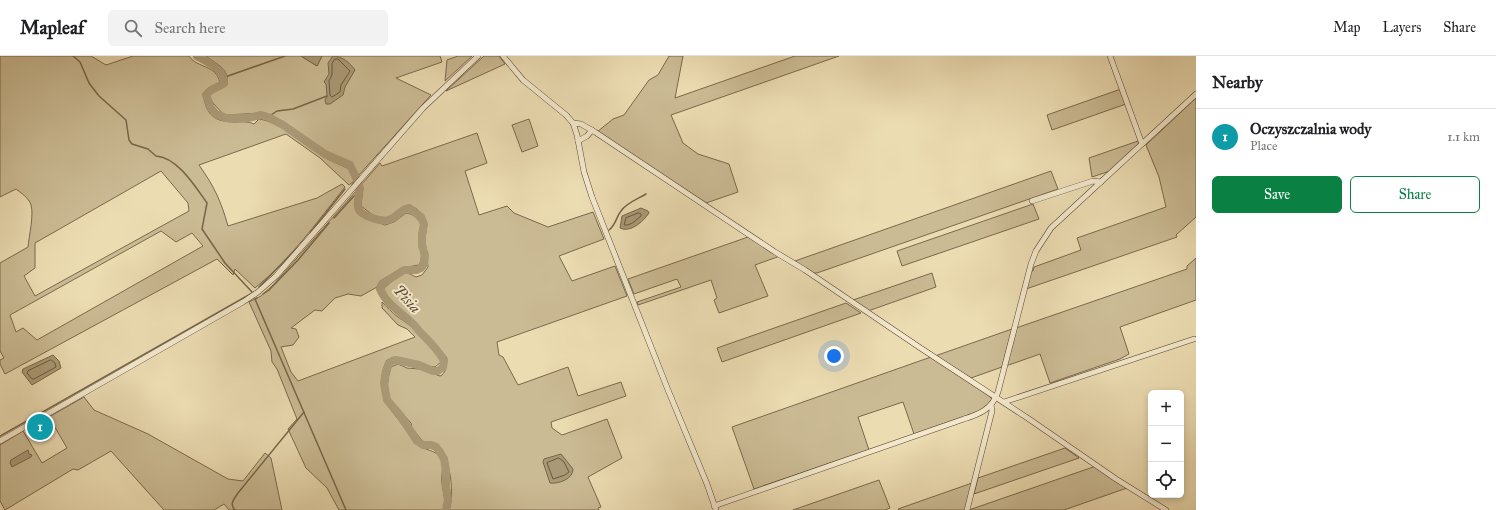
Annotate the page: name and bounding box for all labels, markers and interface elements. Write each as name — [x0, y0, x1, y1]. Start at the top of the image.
search box — [108, 10, 388, 46]
text: Mapleaf — [20, 16, 84, 39]
icon: search — [122, 17, 144, 39]
text: Search here — [154, 19, 225, 37]
text: Map — [1333, 19, 1361, 36]
text: Layers — [1383, 19, 1421, 36]
text: Share — [1443, 19, 1476, 36]
text: Nearby — [1212, 72, 1263, 93]
text: Oczyszczalnia wody — [1250, 120, 1371, 138]
text: 1 — [1222, 129, 1228, 145]
text: 1.1 km — [1447, 129, 1480, 145]
text: Place — [1250, 138, 1277, 154]
button: Save — [1212, 176, 1342, 213]
button: Share — [1350, 176, 1480, 213]
water label: Pisia — [390, 281, 424, 317]
your location — [824, 346, 844, 366]
map controls — [1148, 390, 1184, 498]
button: + — [1148, 390, 1184, 426]
pin: 1 — [27, 412, 53, 442]
button: − — [1148, 426, 1184, 462]
button: locate — [1148, 462, 1184, 498]

